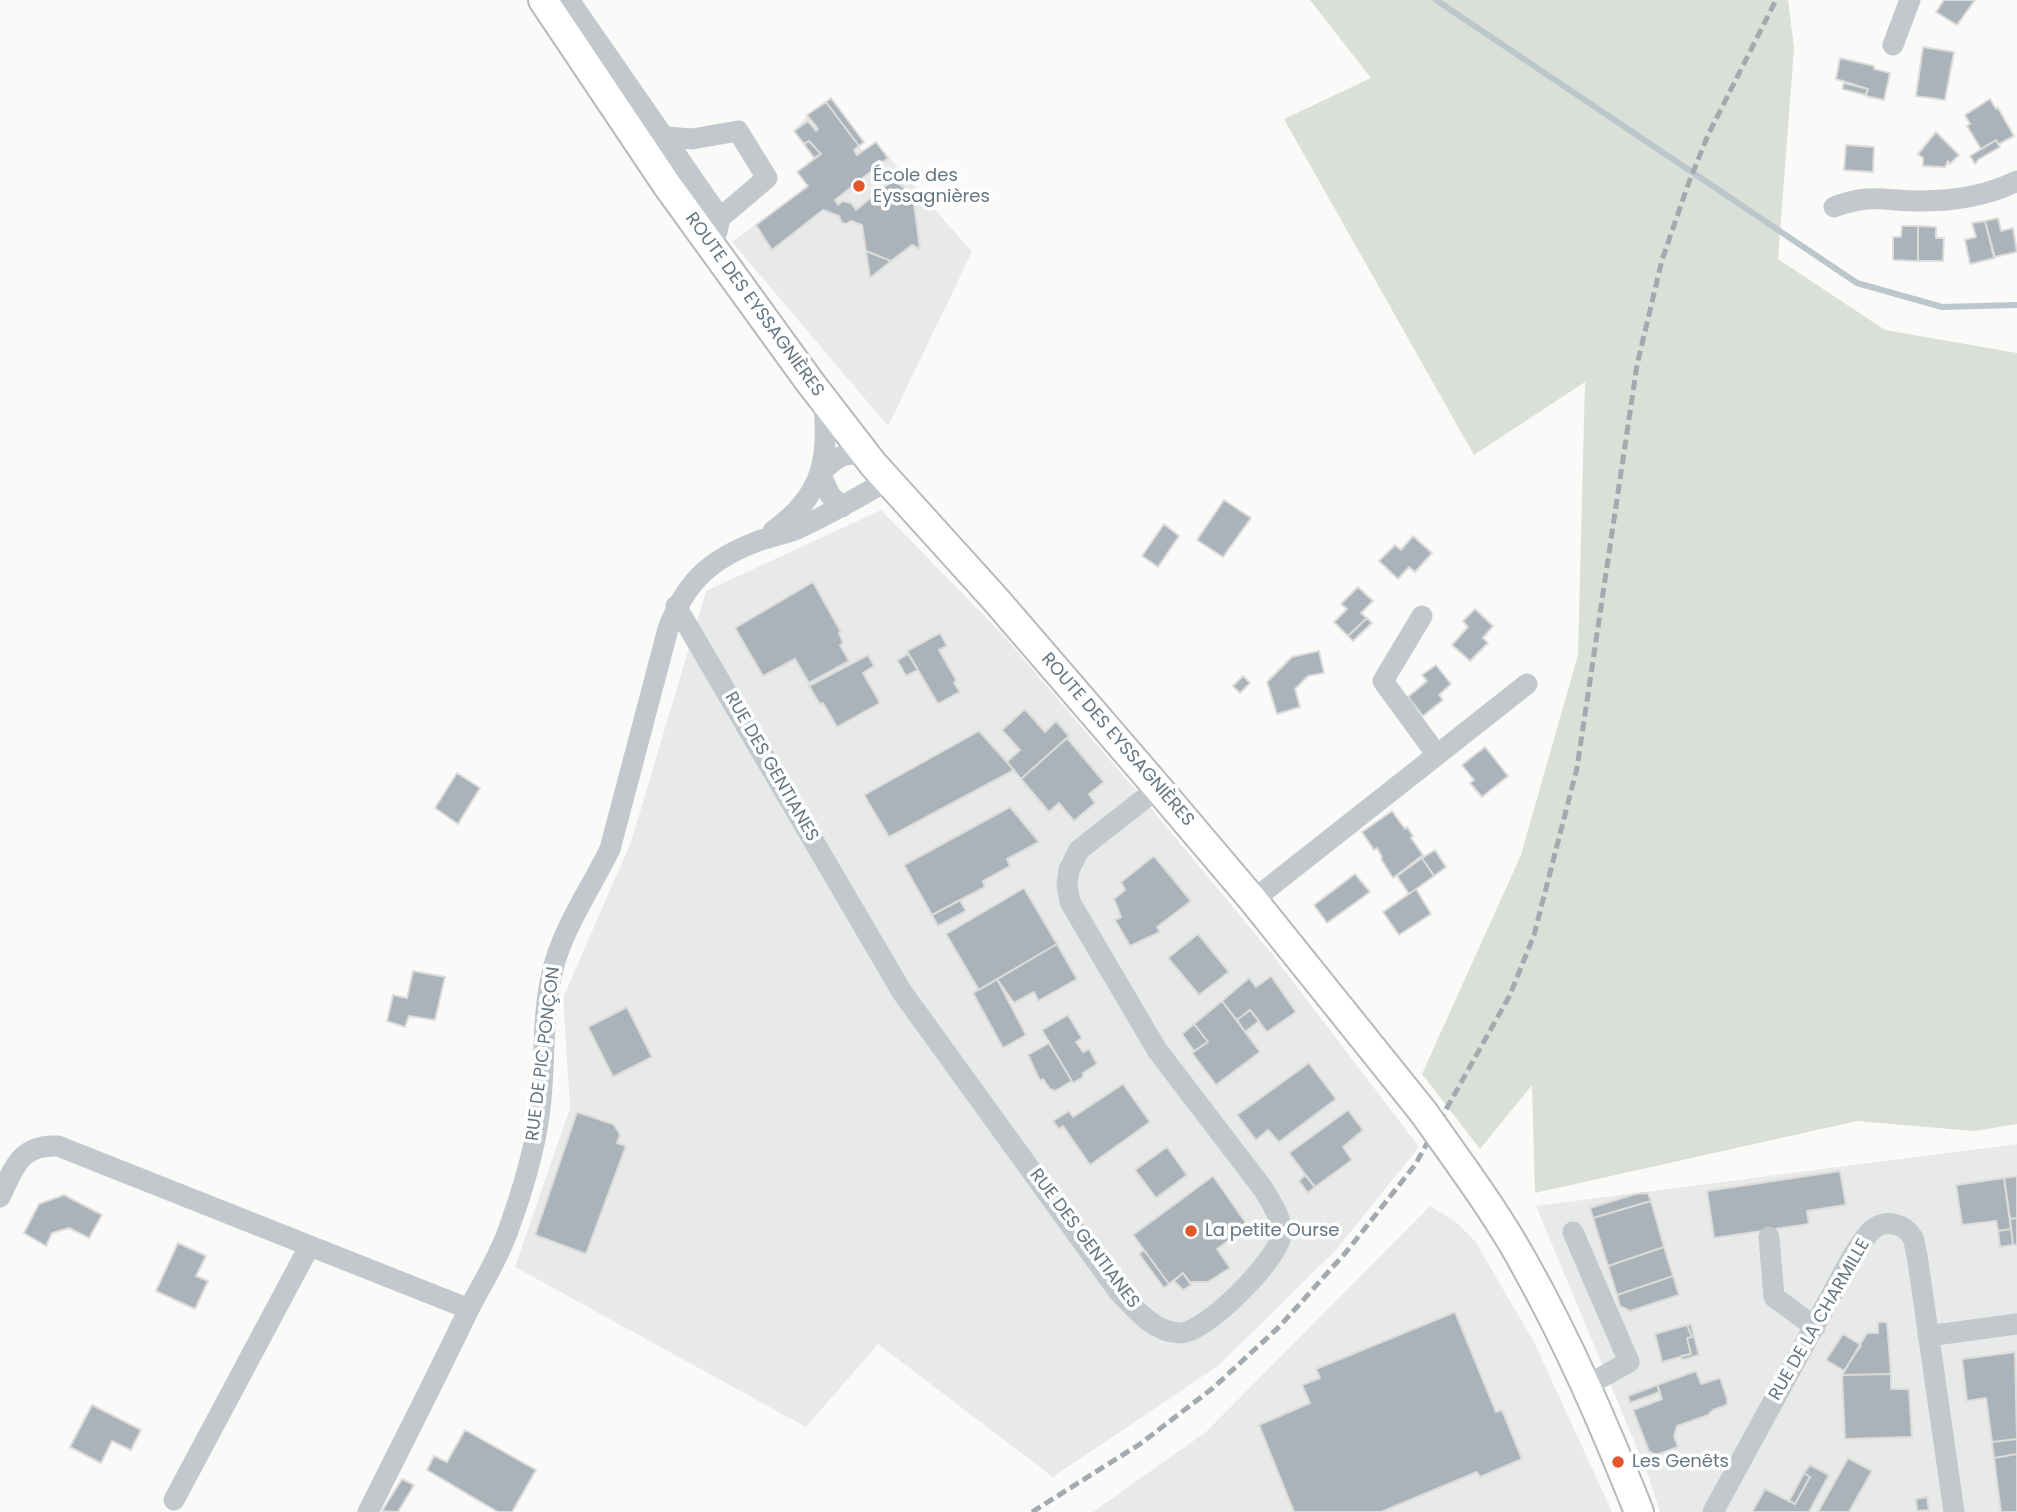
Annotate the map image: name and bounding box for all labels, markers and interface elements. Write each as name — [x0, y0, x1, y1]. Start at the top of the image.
place label: École des Eyssagnières — [873, 165, 990, 208]
marker: École des Eyssagnières — [851, 178, 867, 194]
street label: ROUTE DES EYSSAGNIÈRES — [680, 209, 828, 401]
street label: ROUTE DES EYSSAGNIÈRES — [1036, 649, 1198, 831]
street label: RUE DES GENTIANES — [719, 688, 823, 846]
street label: RUE DE PIC PONÇON — [523, 966, 565, 1142]
street label: RUE DES GENTIANES — [1024, 1165, 1144, 1313]
place label: La petite Ourse — [1205, 1220, 1340, 1242]
marker: La petite Ourse — [1183, 1223, 1199, 1239]
street label: RUE DE LA CHARMILLE — [1765, 1235, 1875, 1405]
place label: Les Genêts — [1632, 1451, 1729, 1473]
marker: Les Genêts — [1610, 1454, 1626, 1470]

